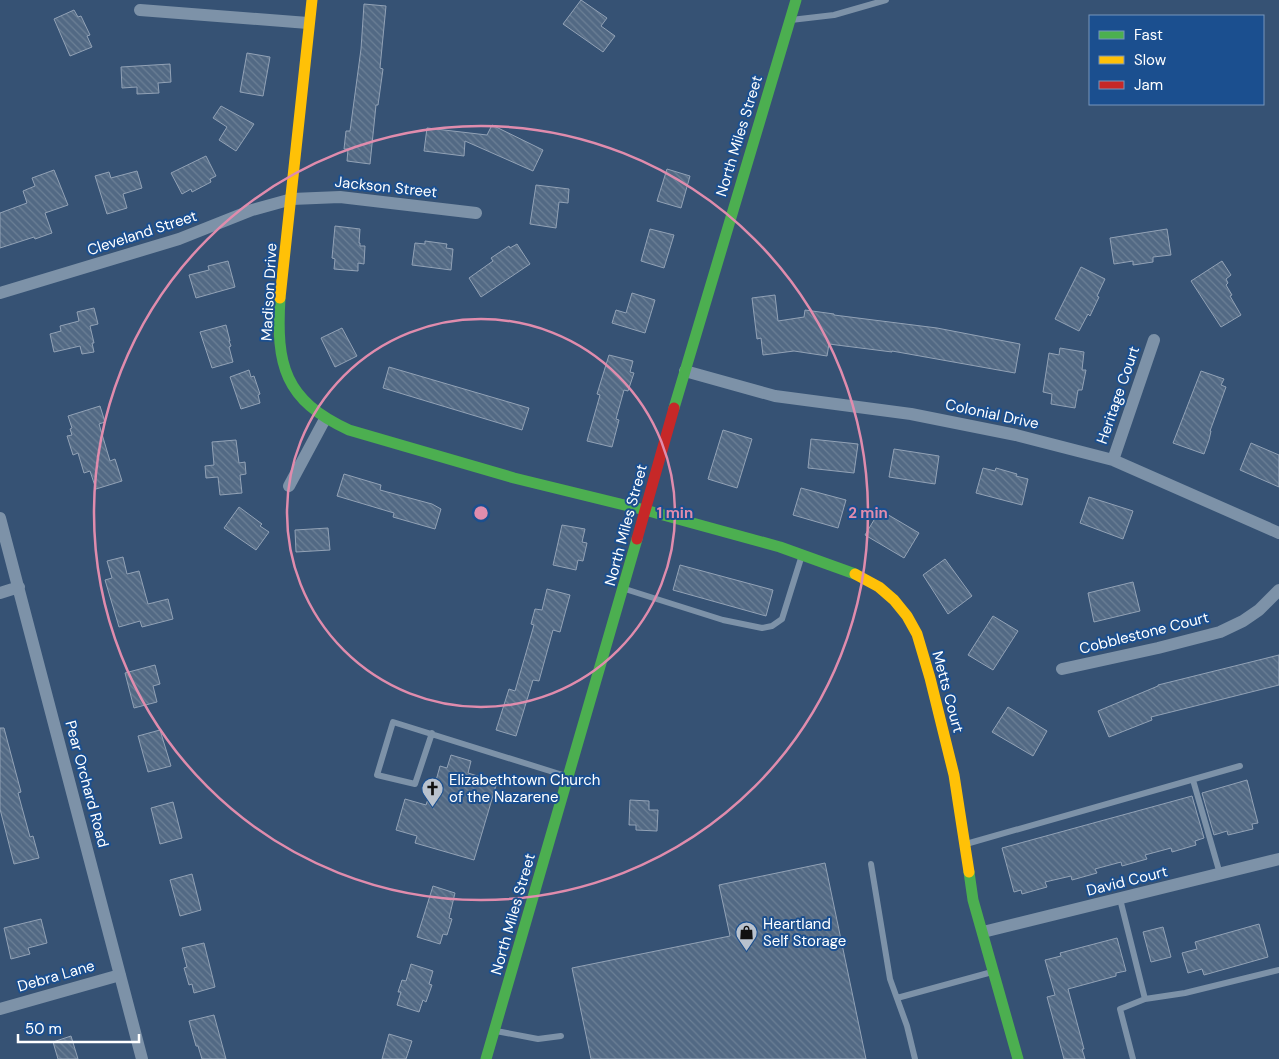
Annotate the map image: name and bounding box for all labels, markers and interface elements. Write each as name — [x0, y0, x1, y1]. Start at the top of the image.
legend — [1089, 15, 1264, 105]
text: Fast — [1134, 25, 1163, 45]
text: Slow — [1134, 50, 1167, 70]
street label: North Miles Street — [711, 73, 767, 199]
text: Jam — [1134, 75, 1163, 95]
street label: Jackson Street — [334, 172, 438, 202]
street label: Cleveland Street — [85, 206, 200, 260]
street label: Madison Drive — [256, 242, 282, 342]
street label: Heritage Court — [1092, 343, 1144, 447]
street label: Colonial Drive — [943, 394, 1041, 434]
street label: North Miles Street — [600, 462, 652, 588]
text: 1 min — [657, 503, 693, 523]
text: 2 min — [848, 503, 888, 523]
centre of rings — [472, 504, 490, 522]
street label: Cobblestone Court — [1077, 607, 1211, 659]
street label: Metts Court — [927, 649, 969, 735]
street label: Pear Orchard Road — [60, 718, 114, 850]
place label: Elizabethtown Church of the Nazarene — [449, 770, 600, 807]
church icon: Elizabethtown Church of the Nazarene — [421, 777, 445, 808]
street label: North Miles Street — [486, 851, 540, 977]
street label: David Court — [1084, 861, 1170, 901]
place label: Heartland Self Storage — [763, 914, 846, 951]
shop icon: Heartland Self Storage — [735, 921, 759, 952]
street label: Debra Lane — [15, 955, 97, 997]
scale bar — [18, 1012, 139, 1044]
text: 50 m — [25, 1019, 62, 1039]

